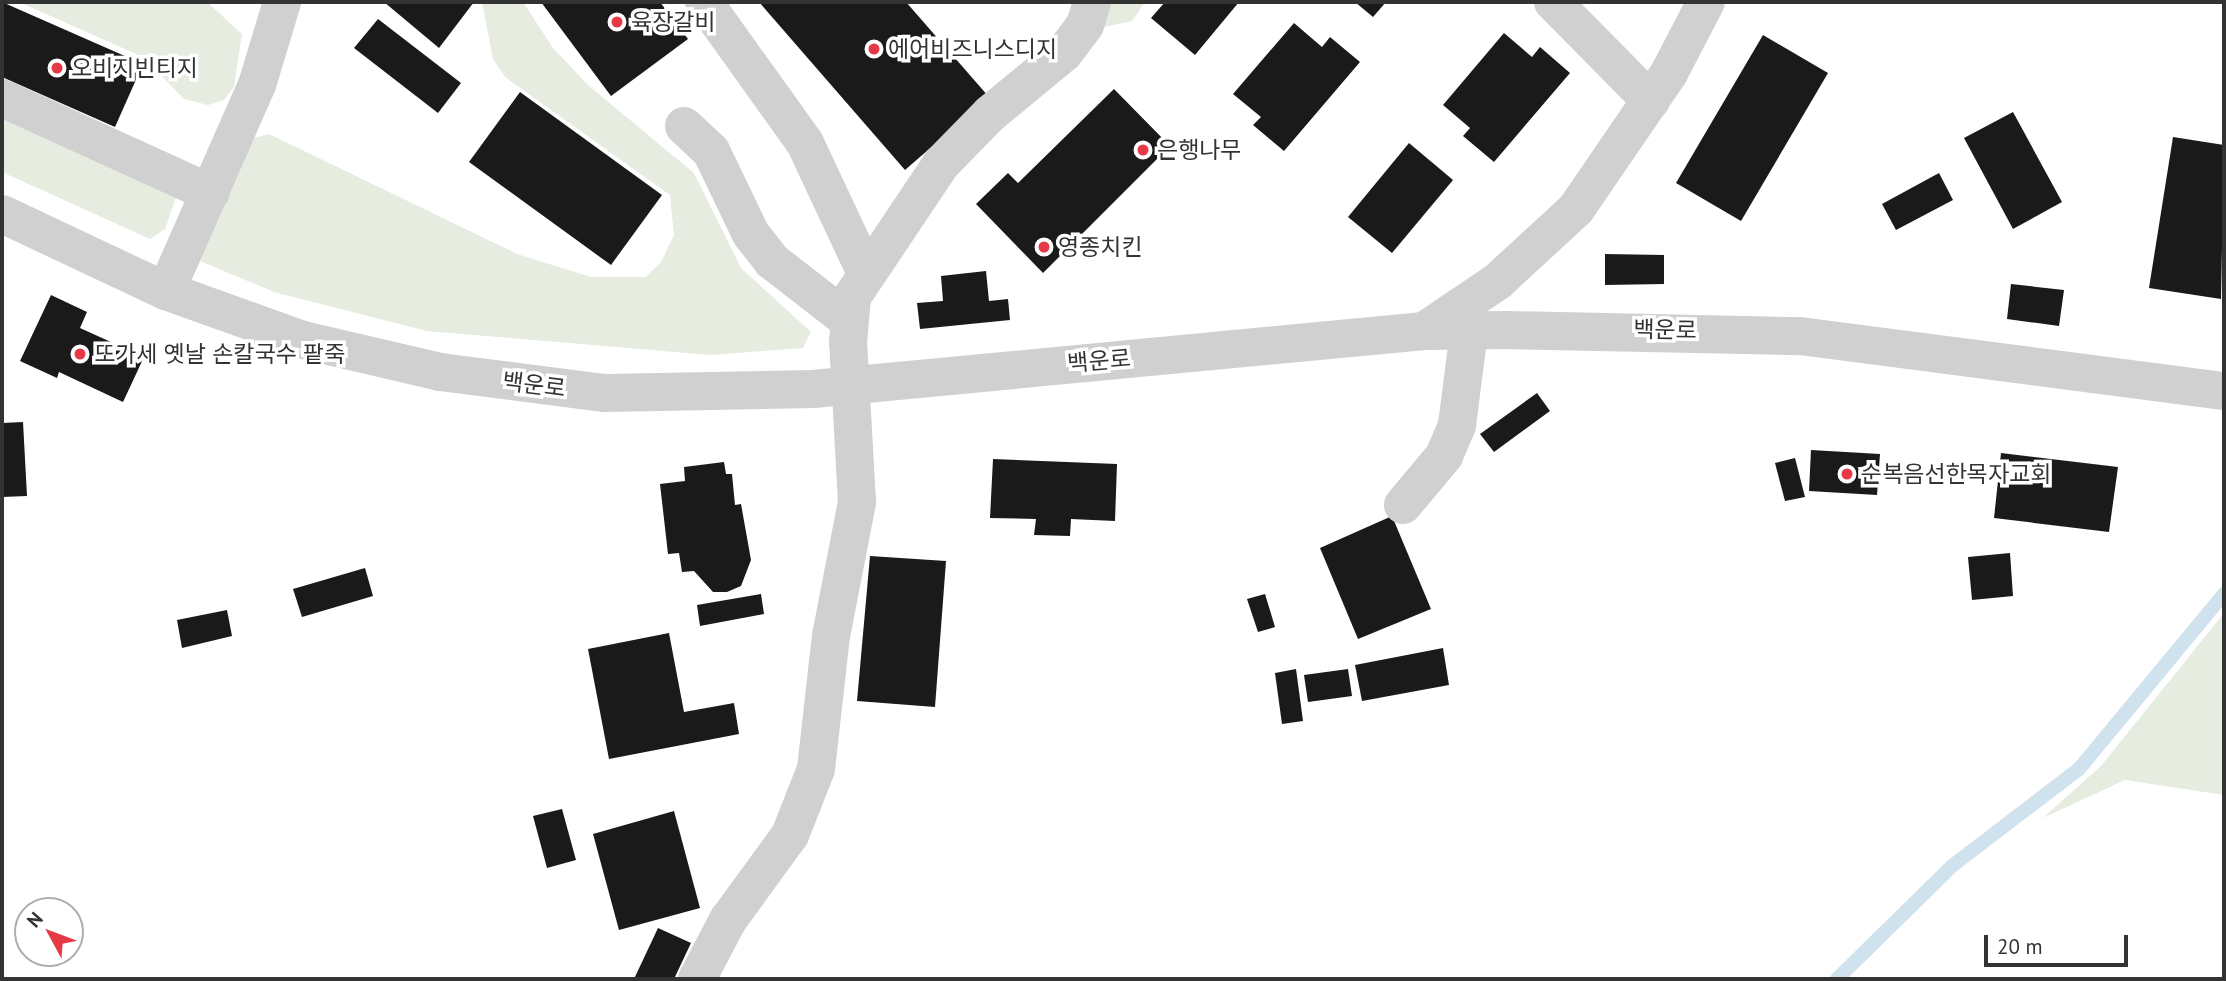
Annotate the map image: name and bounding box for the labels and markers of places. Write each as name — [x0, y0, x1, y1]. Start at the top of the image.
place label: 육장갈비 — [631, 8, 716, 36]
marker: 육장갈비 — [609, 14, 625, 30]
place label: 에어비즈니스디지 — [888, 35, 1057, 63]
marker: 에어비즈니스디지 — [866, 41, 882, 57]
place label: 오비지빈티지 — [71, 54, 198, 82]
marker: 오비지빈티지 — [49, 60, 65, 76]
place label: 은행나무 — [1157, 136, 1242, 164]
marker: 은행나무 — [1135, 142, 1151, 158]
place label: 영종치킨 — [1058, 233, 1143, 261]
marker: 영종치킨 — [1036, 239, 1052, 255]
place label: 또가세 옛날 손칼국수 팥죽 — [94, 340, 345, 368]
marker: 또가세 옛날 손칼국수 팥죽 — [72, 346, 88, 362]
place label: 순복음선한목자교회 — [1861, 460, 2051, 488]
marker: 순복음선한목자교회 — [1839, 466, 1855, 482]

